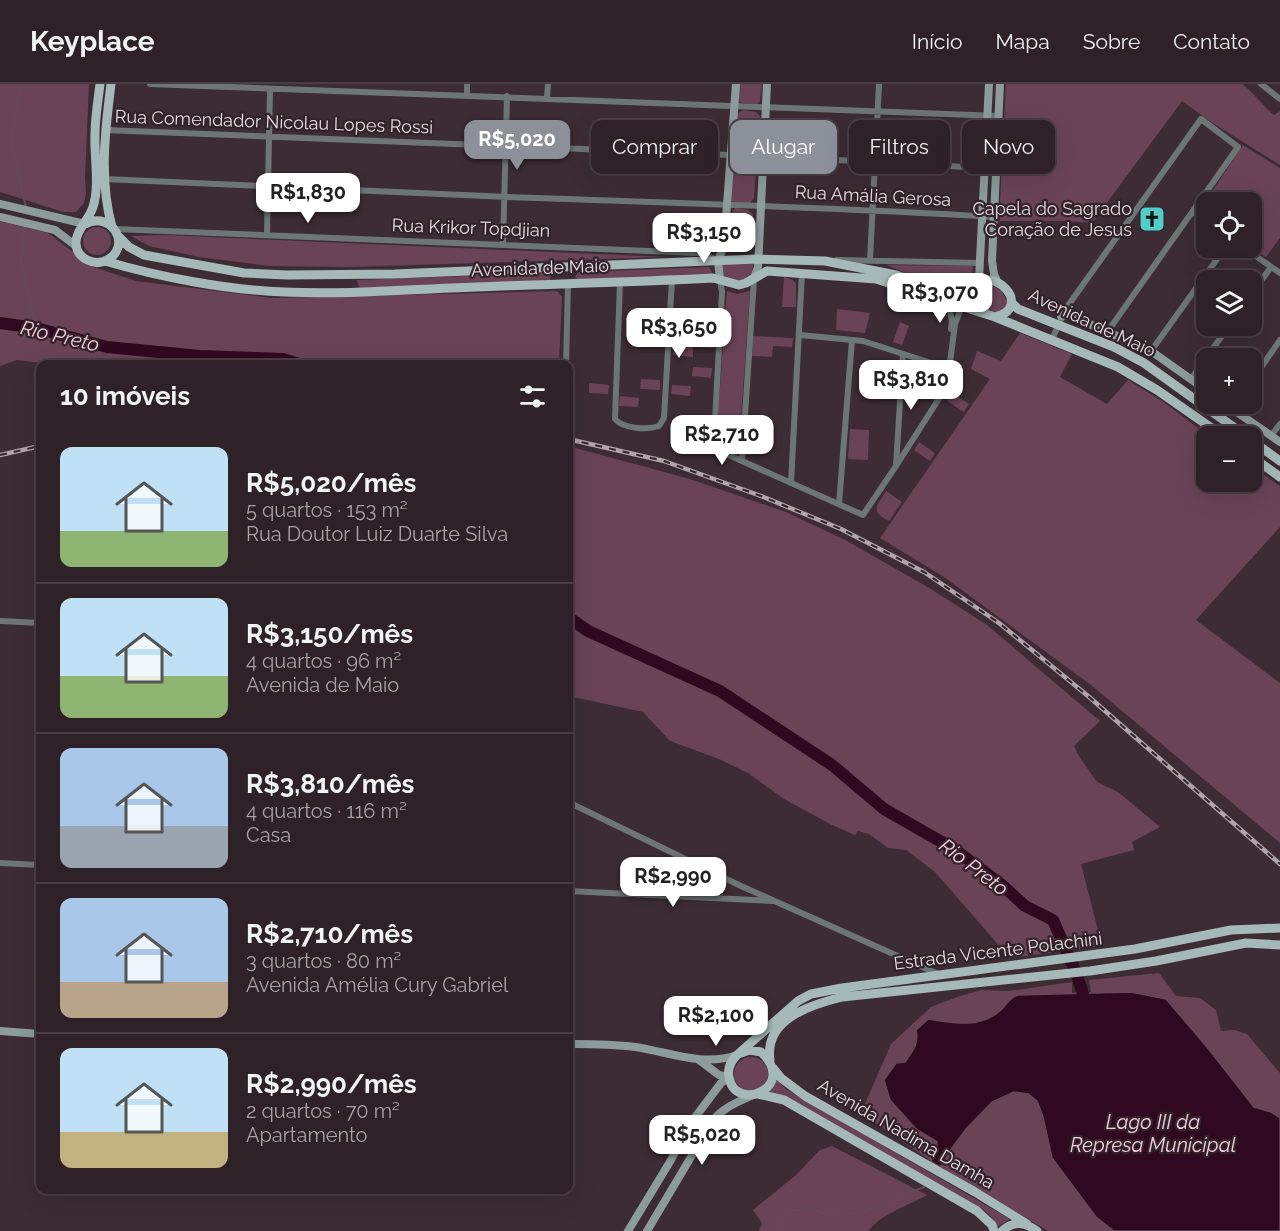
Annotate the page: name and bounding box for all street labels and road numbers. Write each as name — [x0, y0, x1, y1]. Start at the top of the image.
street label: Rua Comendador Nicolau Lopes Rossi — [114, 105, 434, 138]
street label: Rua Amália Gerosa — [794, 181, 952, 210]
street label: Rua Krikor Topdjian — [391, 214, 551, 241]
street label: Avenida de Maio — [471, 255, 610, 280]
street label: Avenida de Maio — [1025, 284, 1159, 361]
street label: Estrada Vicente Polachini — [893, 927, 1103, 974]
street label: Avenida Nadima Damha — [814, 1074, 998, 1193]

